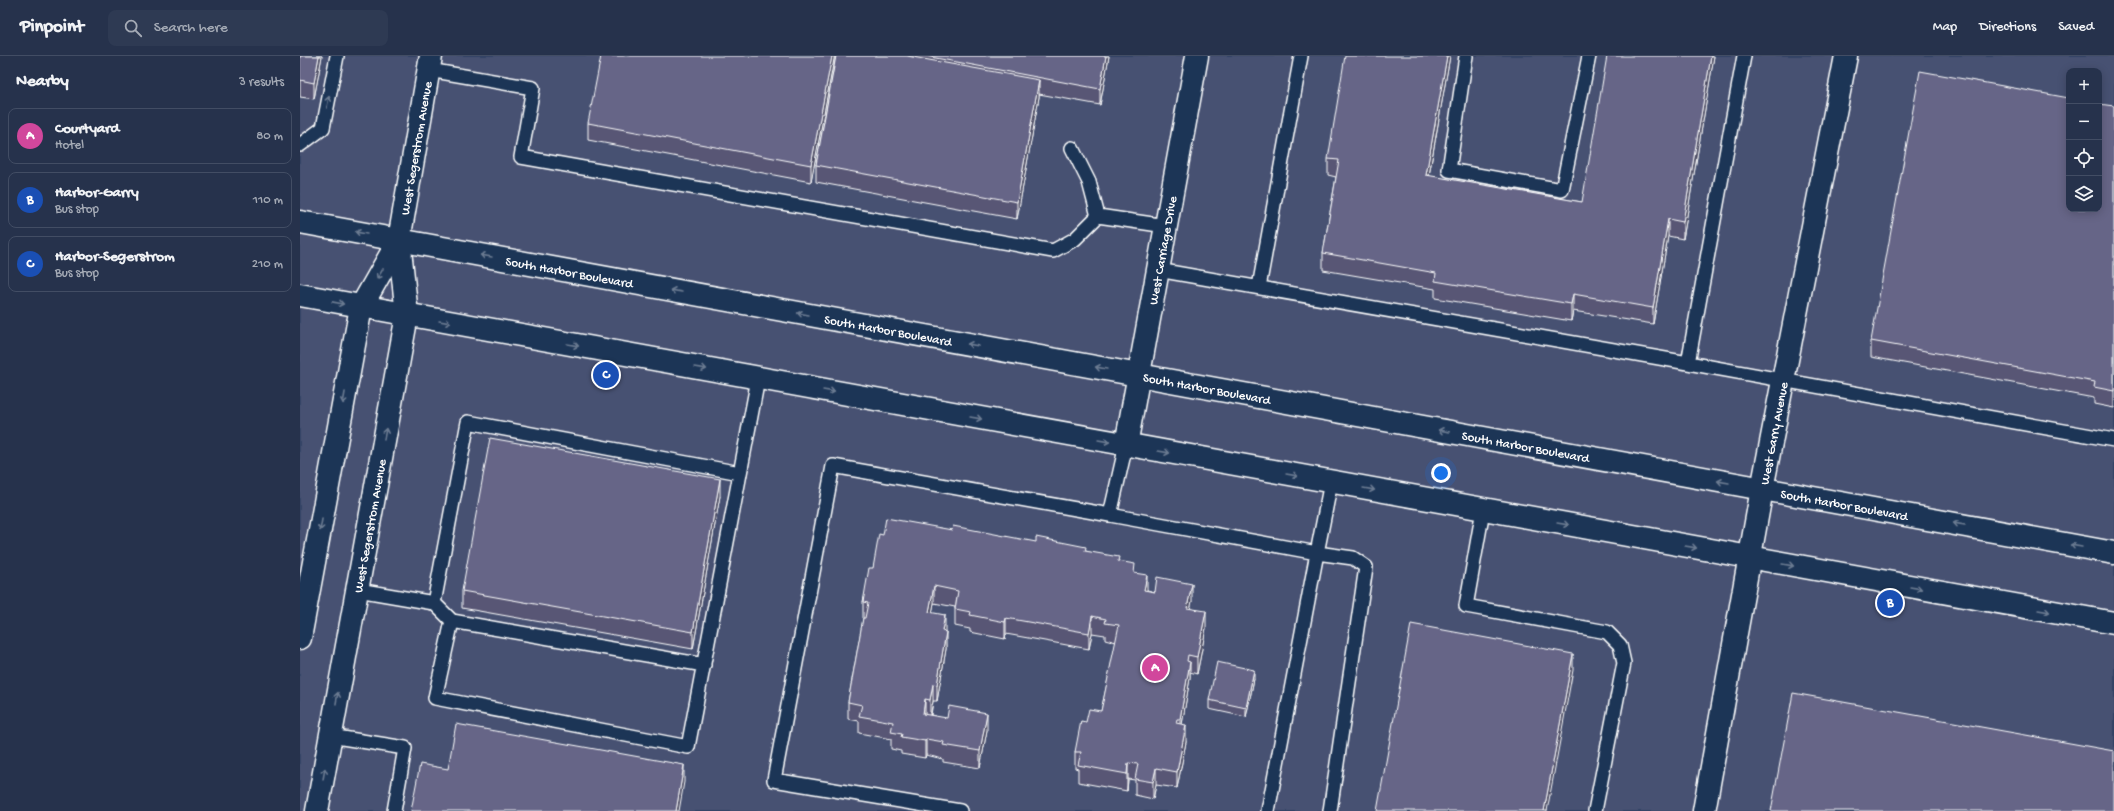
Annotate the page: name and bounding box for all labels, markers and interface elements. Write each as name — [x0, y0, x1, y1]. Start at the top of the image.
search box — [108, 10, 388, 46]
text: Pinpoint — [20, 16, 84, 39]
icon: search — [122, 17, 144, 39]
text: Search here — [154, 19, 228, 37]
text: Map — [1933, 19, 1957, 36]
text: Directions — [1979, 19, 2036, 36]
text: Saved — [2058, 19, 2094, 36]
map controls — [2066, 68, 2102, 212]
button: + — [2066, 68, 2102, 104]
text: Nearby — [16, 72, 69, 92]
text: 3 results — [239, 75, 284, 90]
street label: West Segerstrom Avenue — [398, 80, 437, 216]
one-way arrow — [324, 96, 332, 109]
button: − — [2066, 104, 2102, 140]
text: Courtyard — [55, 120, 119, 138]
text: A — [26, 129, 34, 144]
text: 80 m — [256, 129, 283, 144]
text: Hotel — [55, 138, 84, 153]
button: locate — [2066, 140, 2102, 176]
button: layers — [2066, 176, 2102, 212]
text: Harbor-Garry — [55, 184, 139, 202]
text: B — [27, 193, 33, 208]
text: 110 m — [253, 193, 283, 208]
street label: West Carriage Drive — [1147, 195, 1181, 306]
text: Bus stop — [55, 202, 99, 217]
one-way arrow — [355, 229, 368, 237]
text: Harbor-Segerstrom — [55, 248, 175, 266]
one-way arrow — [480, 252, 493, 260]
street label: South Harbor Boulevard — [504, 255, 635, 293]
text: C — [26, 257, 34, 272]
text: 210 m — [252, 257, 283, 272]
text: Bus stop — [55, 266, 99, 281]
one-way arrow — [375, 268, 383, 280]
one-way arrow — [669, 286, 682, 294]
one-way arrow — [331, 299, 344, 307]
one-way arrow — [797, 310, 810, 318]
street label: South Harbor Boulevard — [823, 313, 954, 351]
one-way arrow — [438, 319, 451, 327]
one-way arrow — [967, 341, 980, 349]
one-way arrow — [566, 342, 579, 350]
pin: C — [593, 360, 619, 390]
one-way arrow — [1094, 364, 1107, 372]
one-way arrow — [694, 365, 707, 373]
street label: South Harbor Boulevard — [1142, 371, 1273, 409]
street label: West Garry Avenue — [1758, 381, 1793, 486]
one-way arrow — [822, 388, 835, 396]
one-way arrow — [340, 391, 348, 404]
one-way arrow — [969, 414, 982, 422]
one-way arrow — [1438, 426, 1451, 434]
one-way arrow — [382, 427, 390, 440]
street label: South Harbor Boulevard — [1460, 429, 1592, 467]
one-way arrow — [1097, 437, 1110, 445]
one-way arrow — [1157, 448, 1170, 456]
street label: West Segerstrom Avenue — [352, 458, 391, 594]
your location — [1431, 463, 1451, 483]
one-way arrow — [1285, 471, 1298, 479]
one-way arrow — [1717, 477, 1730, 485]
one-way arrow — [1362, 485, 1375, 493]
street label: South Harbor Boulevard — [1779, 487, 1910, 526]
one-way arrow — [316, 519, 324, 532]
one-way arrow — [1556, 520, 1569, 528]
one-way arrow — [1953, 520, 1966, 528]
one-way arrow — [2070, 541, 2083, 549]
one-way arrow — [1684, 543, 1697, 551]
one-way arrow — [1781, 561, 1794, 569]
one-way arrow — [1909, 584, 1922, 592]
pin: B — [1877, 588, 1903, 618]
one-way arrow — [2037, 607, 2050, 615]
pin: A — [1142, 653, 1168, 683]
one-way arrow — [334, 692, 342, 705]
one-way arrow — [320, 768, 328, 781]

